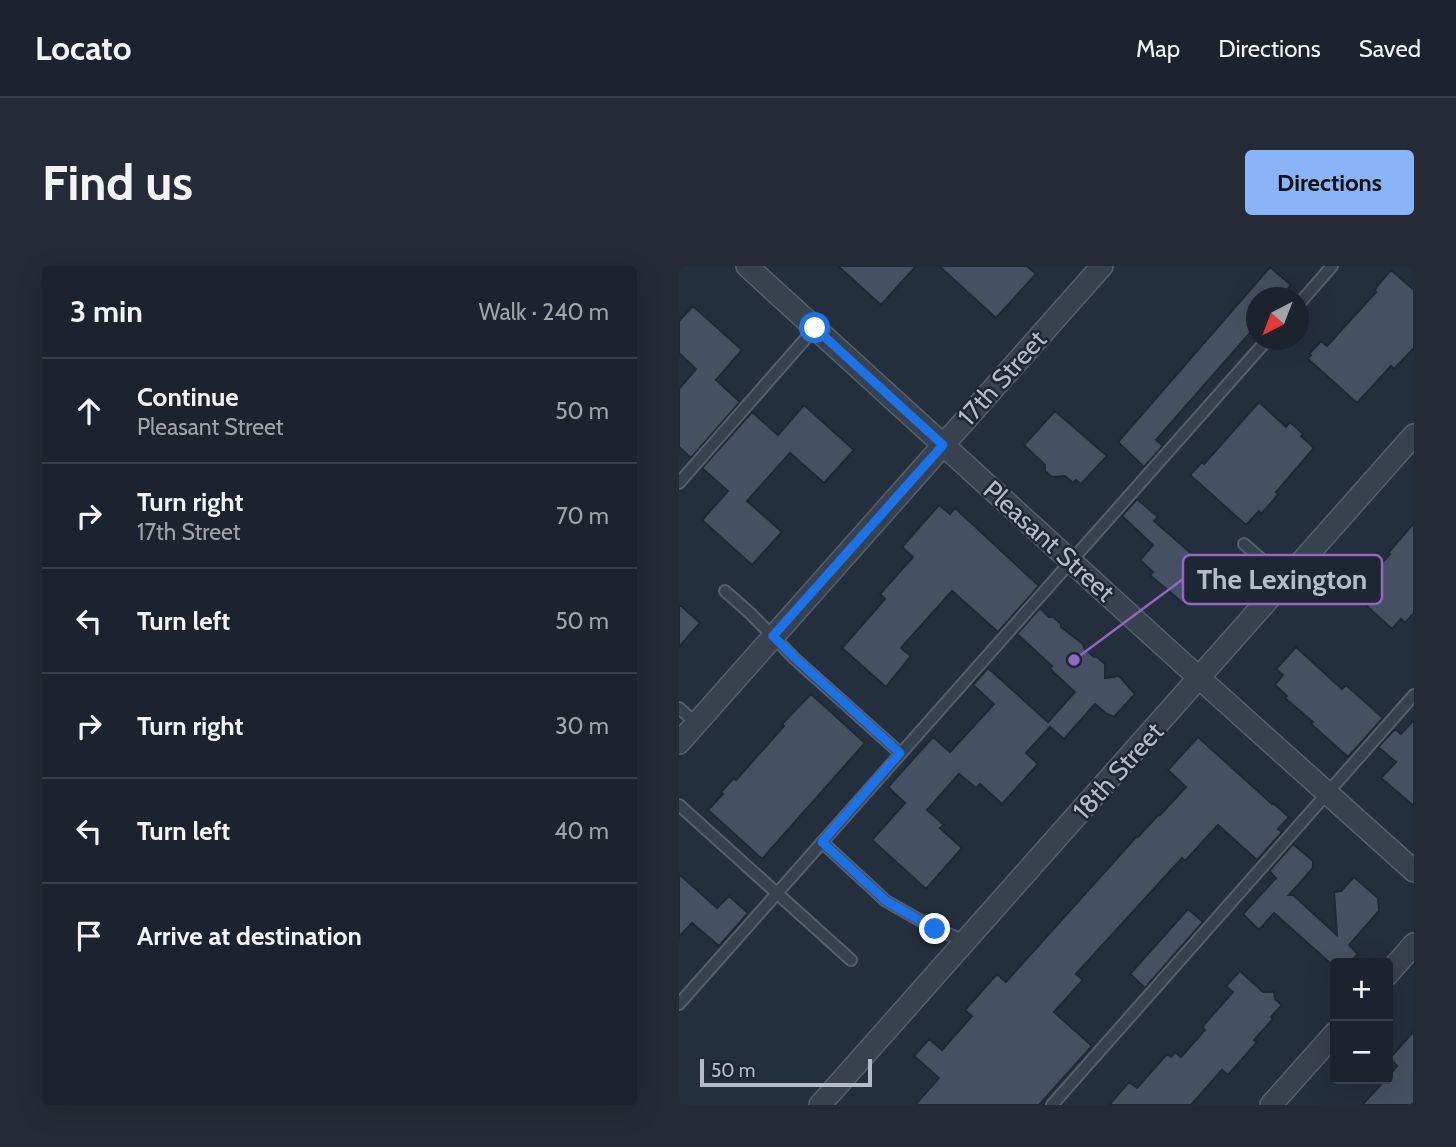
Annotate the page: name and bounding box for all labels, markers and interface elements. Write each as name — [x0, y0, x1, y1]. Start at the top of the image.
text: Locato — [35, 28, 131, 68]
text: Map — [1136, 34, 1180, 63]
text: Directions — [1218, 34, 1321, 63]
text: Saved — [1359, 34, 1421, 63]
button: Directions — [1245, 150, 1414, 215]
text: Find us — [42, 153, 193, 212]
north arrow — [1246, 287, 1309, 350]
text: 3 min — [70, 293, 143, 330]
text: Walk · 240 m — [479, 298, 609, 326]
route start — [799, 312, 830, 343]
street label: 17th Street — [951, 324, 1053, 432]
text: Continue — [137, 381, 239, 413]
icon: ahead — [70, 392, 108, 430]
text: 50 m — [555, 397, 609, 425]
text: Pleasant Street — [137, 413, 283, 441]
street label: Pleasant Street — [977, 474, 1121, 608]
text: Turn right — [137, 486, 243, 518]
icon: right — [70, 497, 108, 535]
text: 70 m — [556, 502, 609, 530]
text: 17th Street — [137, 518, 241, 546]
callout: The Lexington — [1183, 555, 1382, 604]
text: The Lexington — [1197, 562, 1367, 596]
icon: left — [70, 602, 108, 640]
text: Turn left — [137, 605, 230, 637]
text: 50 m — [555, 607, 609, 635]
icon: right — [70, 707, 108, 745]
text: Turn right — [137, 710, 243, 742]
text: 30 m — [555, 712, 609, 740]
street label: 18th Street — [1066, 716, 1170, 826]
icon: left — [70, 812, 108, 850]
text: Turn left — [137, 815, 230, 847]
text: 40 m — [554, 817, 609, 845]
route end — [919, 913, 950, 944]
icon: arrive — [70, 917, 108, 955]
text: Arrive at destination — [137, 920, 362, 952]
map controls — [1330, 958, 1393, 1084]
button: + — [1330, 958, 1393, 1021]
button: − — [1330, 1021, 1393, 1084]
scale bar — [700, 1056, 871, 1088]
text: 50 m — [711, 1059, 755, 1082]

